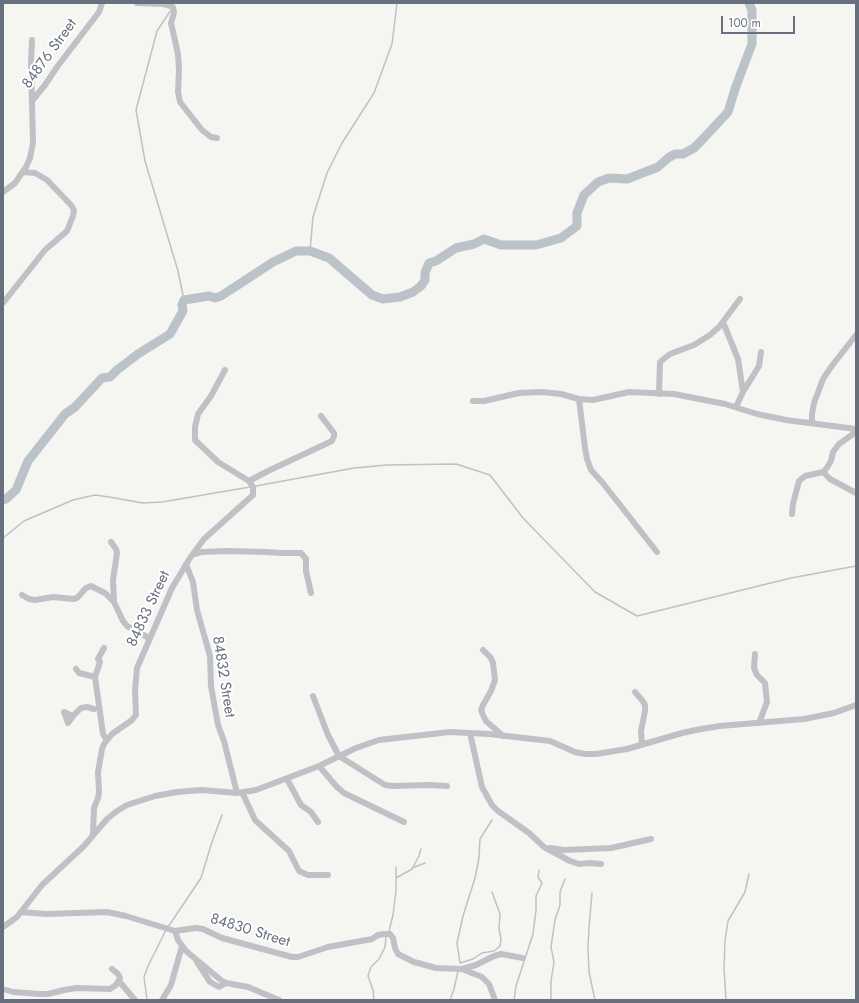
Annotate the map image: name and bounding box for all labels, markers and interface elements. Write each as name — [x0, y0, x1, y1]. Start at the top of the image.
scale bar — [723, 8, 797, 34]
text: 100 m — [728, 14, 761, 32]
street label: 84876 Street — [19, 16, 81, 92]
street label: 84833 Street — [124, 568, 174, 650]
street label: 84832 Street — [208, 635, 238, 719]
street label: 84830 Street — [208, 910, 292, 952]

